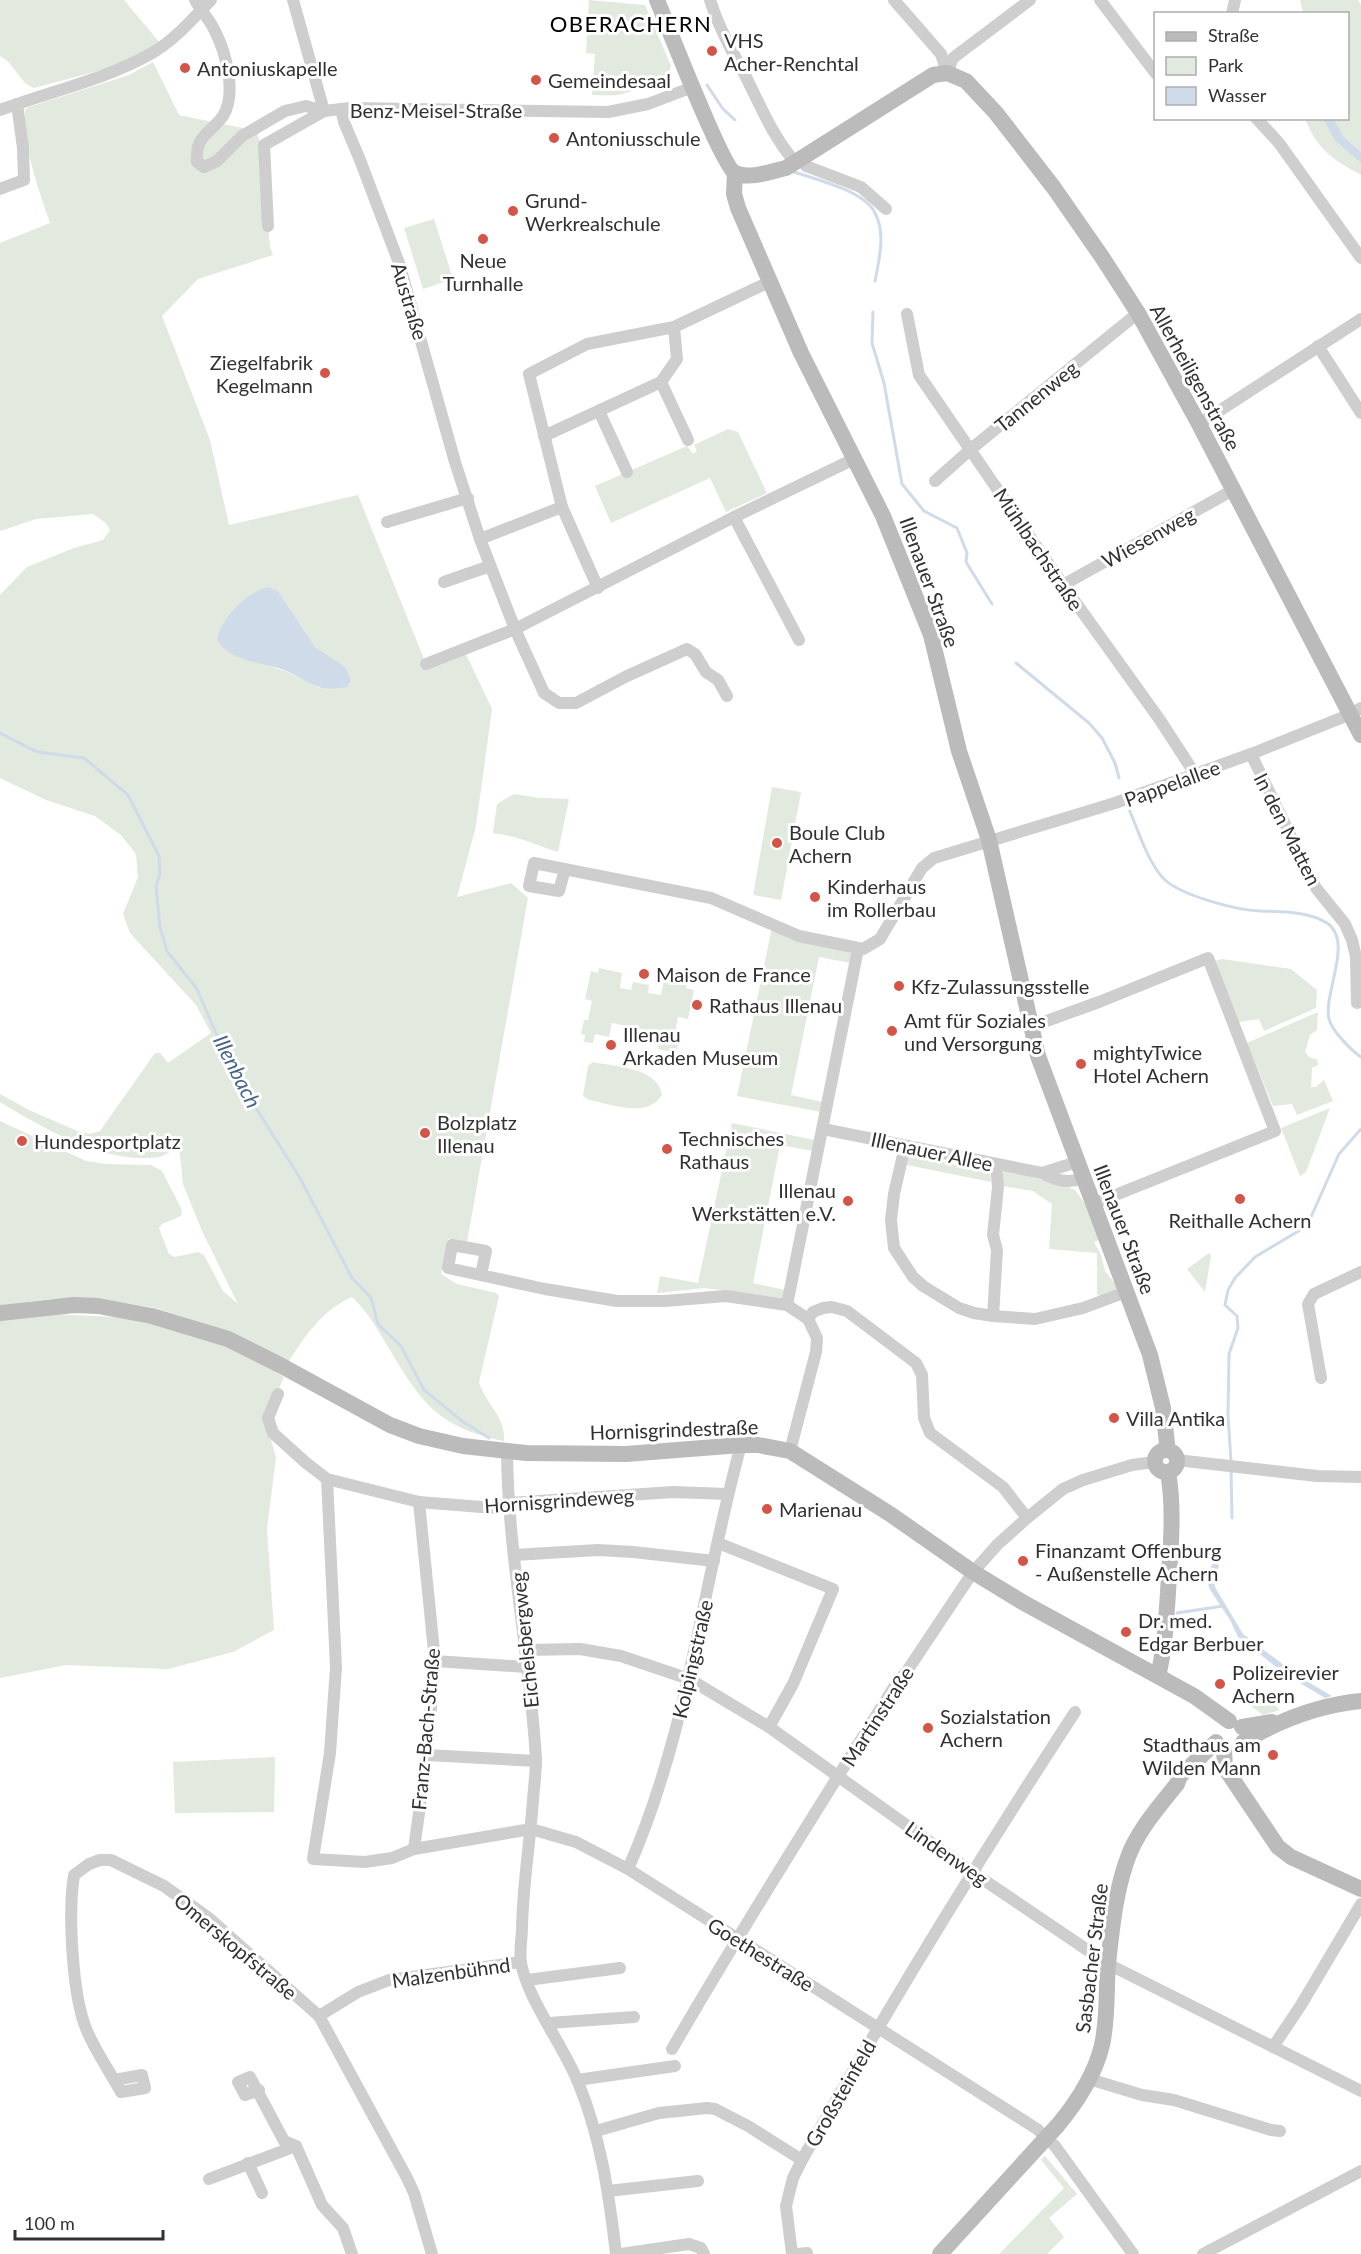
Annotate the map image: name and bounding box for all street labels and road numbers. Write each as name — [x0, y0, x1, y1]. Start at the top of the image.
street label: Benz-Meisel-Straße — [350, 98, 522, 122]
street label: Austraße — [387, 259, 433, 343]
street label: Allerheiligenstraße — [1146, 300, 1246, 454]
street label: Tannenweg — [990, 355, 1082, 437]
street label: Mühlbachstraße — [989, 483, 1089, 615]
street label: Wiesenweg — [1097, 502, 1199, 572]
street label: Illenauer Straße — [895, 514, 965, 650]
street label: Pappelallee — [1121, 755, 1223, 811]
street label: In den Matten — [1249, 769, 1327, 889]
street label: Illenauer Allee — [869, 1126, 995, 1176]
street label: Illenauer Straße — [1089, 1161, 1161, 1297]
street label: Hornisgrindestraße — [589, 1414, 759, 1444]
street label: Hornisgrindeweg — [483, 1483, 635, 1517]
street label: Eichelsbergweg — [505, 1571, 543, 1709]
street label: Kolpingstraße — [667, 1597, 717, 1721]
street label: Franz-Bach-Straße — [406, 1647, 444, 1811]
street label: Martinstraße — [836, 1662, 918, 1770]
street label: Lindenweg — [901, 1816, 993, 1890]
street label: Sasbacher Straße — [1070, 1882, 1112, 2034]
street label: Omerskopfstraße — [170, 1888, 302, 2004]
street label: Goethestraße — [704, 1912, 818, 1996]
street label: Malzenbühnd — [390, 1952, 512, 1992]
street label: Großsteinfeld — [800, 2035, 880, 2151]

